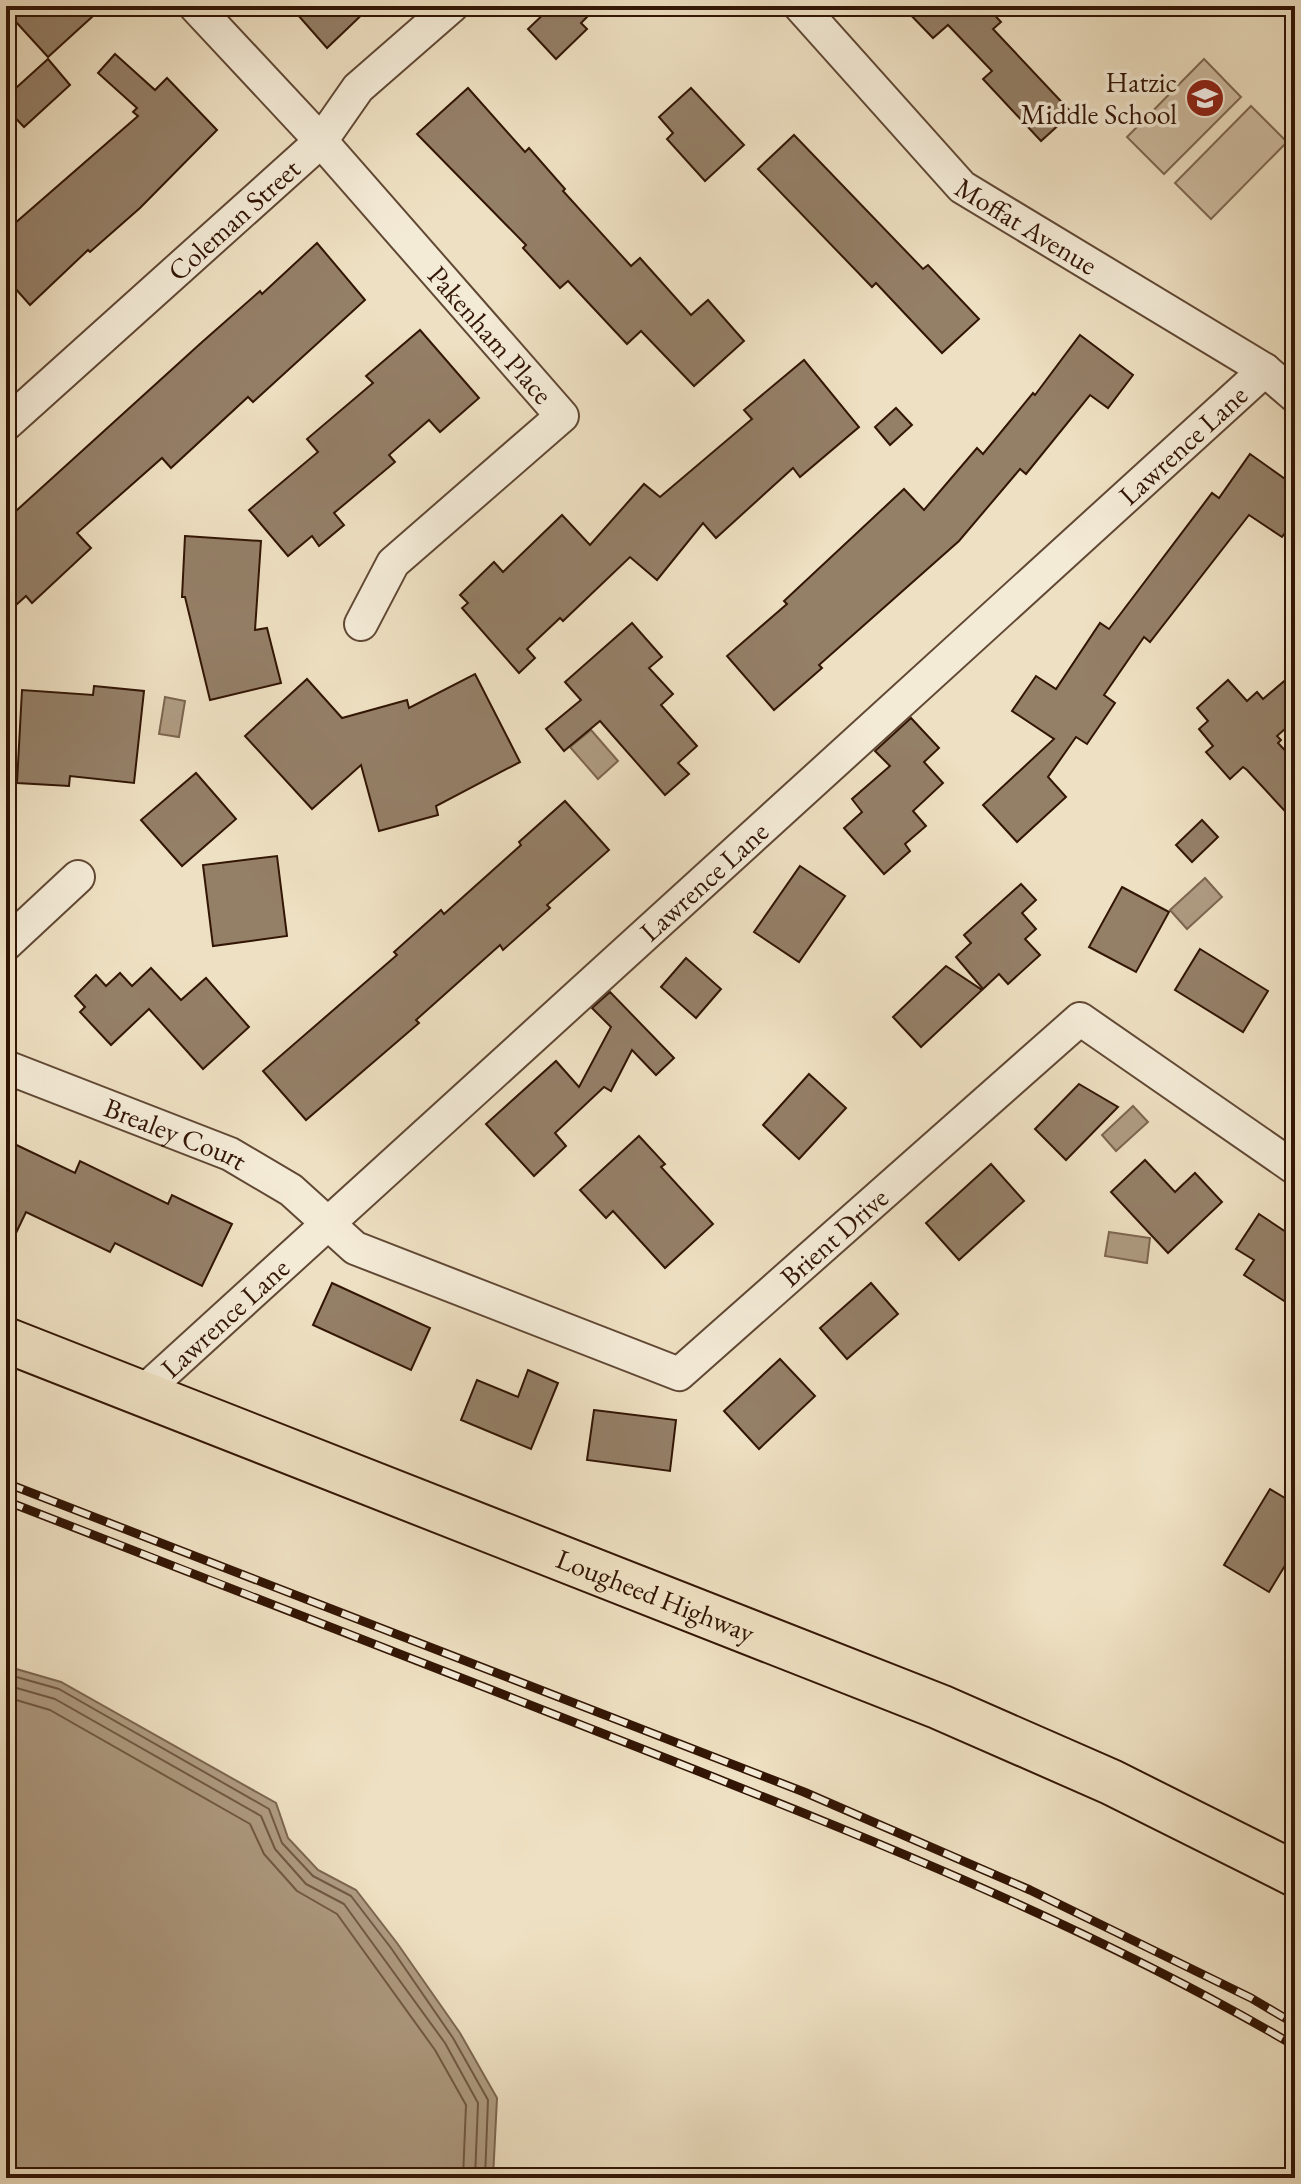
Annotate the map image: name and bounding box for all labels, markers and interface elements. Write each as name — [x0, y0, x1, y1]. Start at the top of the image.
place label: Hatzic Middle School — [1020, 64, 1177, 132]
school or university icon: Hatzic Middle School — [1184, 77, 1226, 119]
street label: Coleman Street — [160, 151, 308, 288]
street label: Moffat Avenue — [949, 169, 1104, 283]
street label: Pakenham Place — [420, 258, 561, 411]
street label: Lawrence Lane — [1111, 377, 1255, 513]
street label: Lawrence Lane — [632, 813, 776, 949]
street label: Brealey Court — [99, 1089, 254, 1178]
street label: Brient Drive — [772, 1179, 896, 1294]
street label: Lawrence Lane — [153, 1250, 297, 1385]
street label: Lougheed Highway — [551, 1540, 761, 1651]

